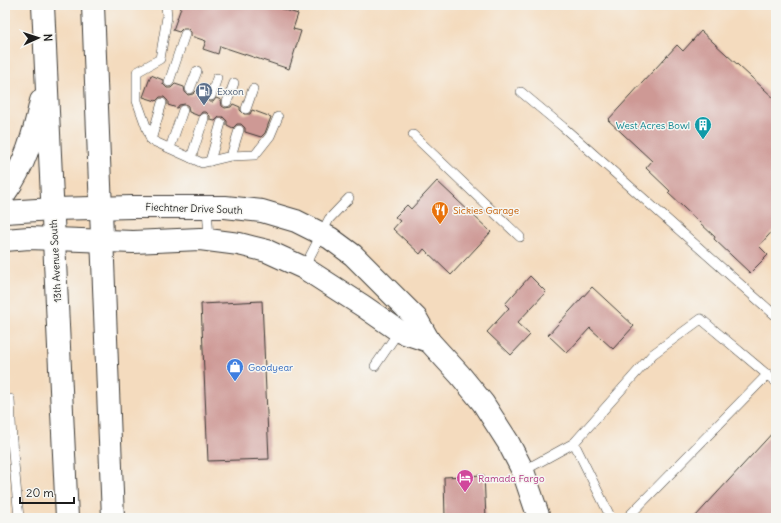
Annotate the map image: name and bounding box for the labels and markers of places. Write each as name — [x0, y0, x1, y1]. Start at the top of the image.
fuel station icon: Exxon — [194, 81, 214, 106]
place label: Exxon — [217, 85, 244, 98]
building icon: West Acres Bowl — [693, 115, 713, 140]
place label: West Acres Bowl — [616, 119, 690, 132]
restaurant icon: Sickies Garage — [430, 200, 450, 225]
place label: Sickies Garage — [453, 204, 519, 217]
shop icon: Goodyear — [225, 357, 245, 382]
place label: Goodyear — [248, 361, 293, 374]
hotel icon: Ramada Fargo — [455, 468, 475, 493]
place label: Ramada Fargo — [478, 472, 545, 485]

